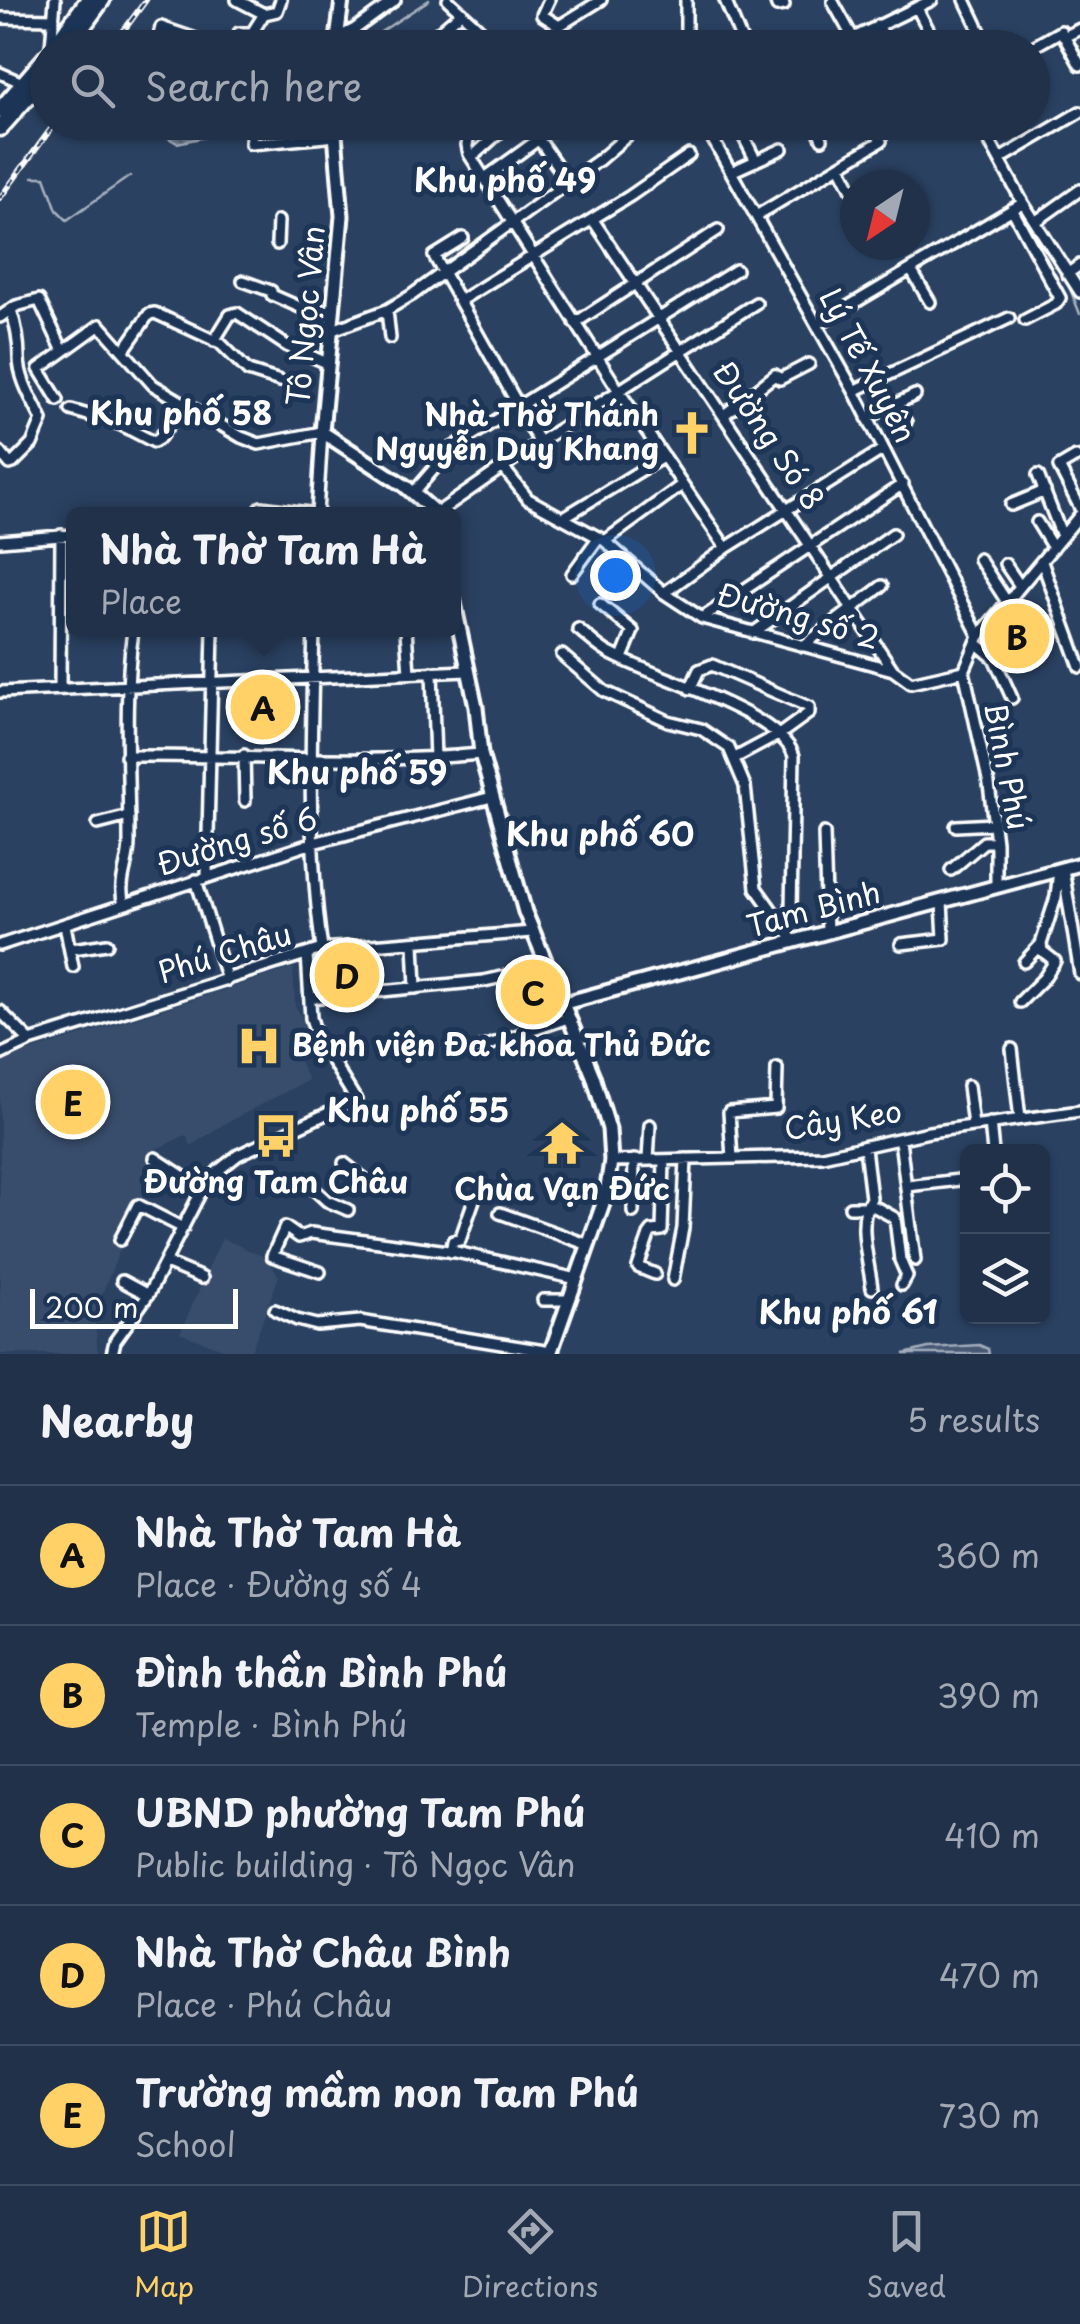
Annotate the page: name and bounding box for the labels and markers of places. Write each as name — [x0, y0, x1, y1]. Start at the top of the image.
place label: Nhà Thờ Thánh Nguyễn Duy Khang — [376, 391, 659, 470]
church icon: Nhà Thờ Thánh Nguyễn Duy Khang — [668, 409, 716, 457]
pin: B — [984, 598, 1050, 674]
pin: A — [230, 670, 296, 744]
pin: D — [314, 938, 380, 1012]
pin: C — [500, 954, 566, 1030]
place label: Bệnh viện Đa khoa Thủ Đức — [292, 1021, 711, 1066]
hospital icon: Bệnh viện Đa khoa Thủ Đức — [235, 1022, 283, 1070]
pin: E — [40, 1064, 106, 1140]
bus stop icon: Đường Tam Châu — [252, 1112, 300, 1160]
temple icon: Chùa Vạn Đức — [538, 1119, 586, 1167]
place label: Đường Tam Châu — [144, 1158, 409, 1203]
place label: Chùa Vạn Đức — [454, 1165, 670, 1210]

